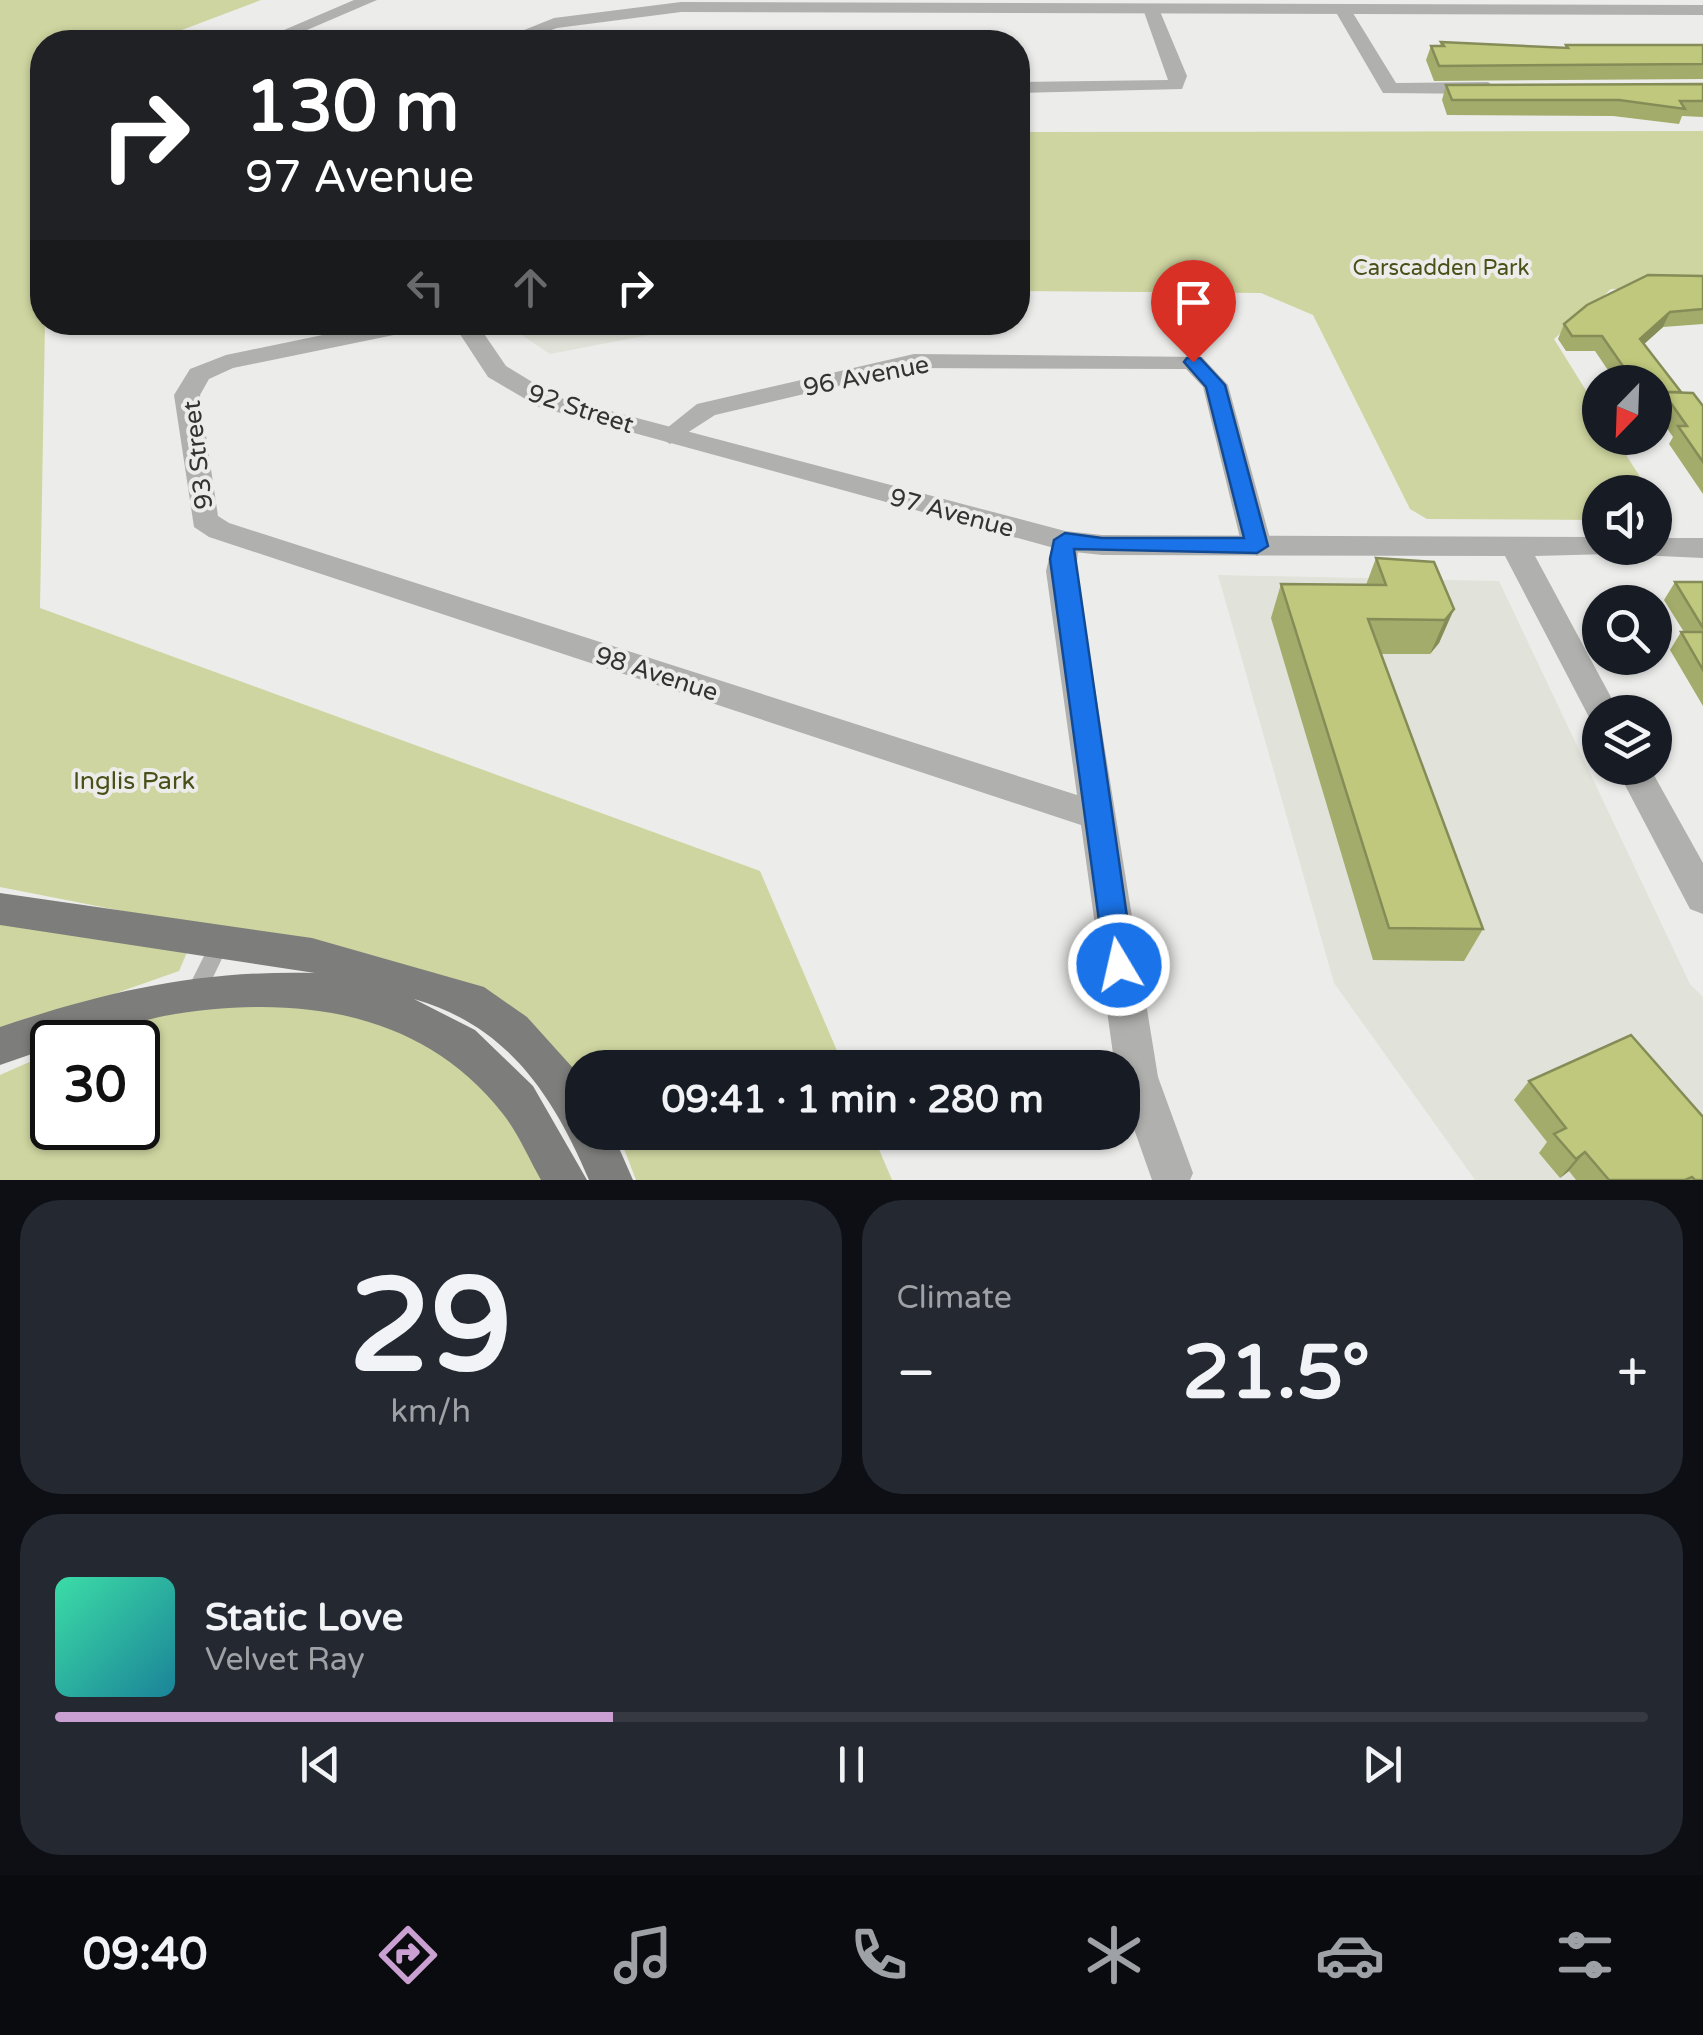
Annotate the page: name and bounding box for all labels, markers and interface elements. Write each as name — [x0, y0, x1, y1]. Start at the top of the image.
text: 130 m — [245, 66, 459, 150]
icon: right — [80, 70, 210, 200]
text: 97 Avenue — [245, 151, 474, 205]
park label: Carscadden Park — [1352, 255, 1530, 281]
icon: left — [398, 260, 453, 315]
icon: ahead — [503, 260, 558, 315]
icon: right — [608, 260, 663, 315]
pin — [1151, 260, 1236, 363]
icon: arrive — [1166, 275, 1221, 330]
street label: 96 Avenue — [801, 349, 932, 403]
north arrow — [1582, 365, 1672, 455]
map controls — [1582, 365, 1672, 785]
street label: 92 Street — [524, 378, 638, 440]
street label: 93 Street — [176, 398, 220, 511]
button: sound — [1582, 475, 1672, 565]
street label: 97 Avenue — [886, 482, 1017, 544]
button: search — [1582, 585, 1672, 675]
street label: 98 Avenue — [591, 640, 722, 708]
button: layers — [1582, 695, 1672, 785]
park label: Inglis Park — [73, 766, 195, 796]
position arrow — [1067, 913, 1171, 1017]
speed limit sign: 30 — [30, 1020, 160, 1150]
text: 09:41 · 1 min · 280 m — [661, 1077, 1044, 1123]
text: 29 — [349, 1250, 512, 1406]
text: Climate — [897, 1279, 1012, 1317]
text: 21.5° — [1183, 1328, 1370, 1418]
text: − — [897, 1341, 936, 1407]
text: + — [1617, 1341, 1648, 1407]
text: km/h — [391, 1393, 471, 1431]
text: Static Love — [205, 1595, 403, 1641]
text: Velvet Ray — [205, 1641, 365, 1679]
icon: previous — [293, 1737, 348, 1792]
icon: pause — [824, 1737, 879, 1792]
icon: next — [1355, 1737, 1410, 1792]
icon: directions — [373, 1920, 443, 1990]
icon: music — [608, 1920, 678, 1990]
icon: phone — [844, 1920, 914, 1990]
icon: climate — [1079, 1920, 1149, 1990]
icon: car — [1315, 1920, 1385, 1990]
icon: filters — [1550, 1920, 1620, 1990]
text: 09:40 — [83, 1928, 207, 1982]

